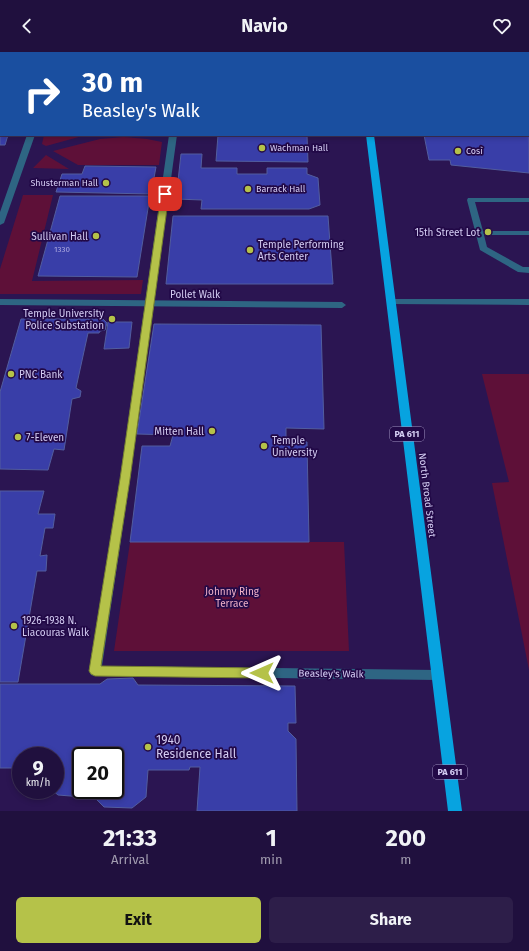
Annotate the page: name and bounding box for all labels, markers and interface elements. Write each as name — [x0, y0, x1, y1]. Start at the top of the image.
icon: back — [16, 15, 38, 37]
text: Navio — [241, 15, 288, 37]
icon: heart — [491, 15, 513, 37]
text: 30 m — [82, 66, 143, 99]
icon: right — [16, 68, 68, 120]
text: Beasley's Walk — [82, 100, 200, 122]
marker: Wachman Hall — [257, 143, 267, 153]
place label: Wachman Hall — [270, 143, 328, 153]
marker: Così — [453, 146, 463, 156]
place label: Così — [466, 146, 483, 156]
pin — [148, 177, 182, 211]
place label: Shusterman Hall — [30, 178, 98, 188]
marker: Shusterman Hall — [101, 178, 111, 188]
icon: arrive — [154, 183, 176, 205]
marker: Barrack Hall — [243, 184, 253, 194]
place label: Barrack Hall — [256, 184, 306, 194]
place label: 15th Street Lot — [415, 227, 480, 239]
marker: 15th Street Lot — [483, 227, 493, 237]
place label: Sullivan Hall — [31, 231, 88, 243]
marker: Sullivan Hall — [91, 231, 101, 241]
place label: Temple Performing Arts Center — [258, 239, 345, 263]
house number: 1330 — [54, 245, 70, 254]
marker: Temple Performing Arts Center — [245, 245, 255, 255]
street label: Pollet Walk — [170, 289, 221, 301]
place label: Temple University Police Substation — [23, 308, 104, 332]
marker: Temple University Police Substation — [107, 314, 117, 324]
marker: PNC Bank — [6, 369, 16, 379]
place label: PNC Bank — [19, 369, 63, 381]
place label: Mitten Hall — [154, 426, 204, 438]
marker: Mitten Hall — [207, 426, 217, 436]
road number: PA 611 — [390, 427, 424, 441]
marker: 7-Eleven — [13, 432, 23, 442]
place label: 7-Eleven — [26, 432, 64, 444]
place label: Temple University — [272, 435, 317, 459]
marker: Temple University — [259, 441, 269, 451]
street label: North Broad Street — [416, 452, 438, 539]
park label: Johnny Ring Terrace — [205, 586, 260, 610]
place label: 1926-1938 N. Liacouras Walk — [22, 615, 90, 639]
marker: 1926-1938 N. Liacouras Walk — [9, 621, 19, 631]
position arrow — [241, 652, 283, 694]
street label: Beasley's Walk — [298, 667, 365, 681]
place label: 1940 Residence Hall — [156, 733, 237, 761]
marker: 1940 Residence Hall — [143, 742, 153, 752]
speed limit sign: 20 — [72, 747, 124, 799]
text: 9 — [32, 756, 44, 780]
road number: PA 611 — [433, 765, 467, 779]
text: km/h — [26, 777, 50, 789]
text: 21:33 — [103, 824, 157, 852]
text: 1 — [266, 824, 277, 852]
text: 200 — [386, 824, 426, 852]
text: Arrival — [111, 852, 149, 867]
text: min — [260, 852, 283, 867]
text: m — [400, 852, 411, 867]
button: Exit — [16, 897, 261, 943]
button: Share — [269, 897, 513, 943]

